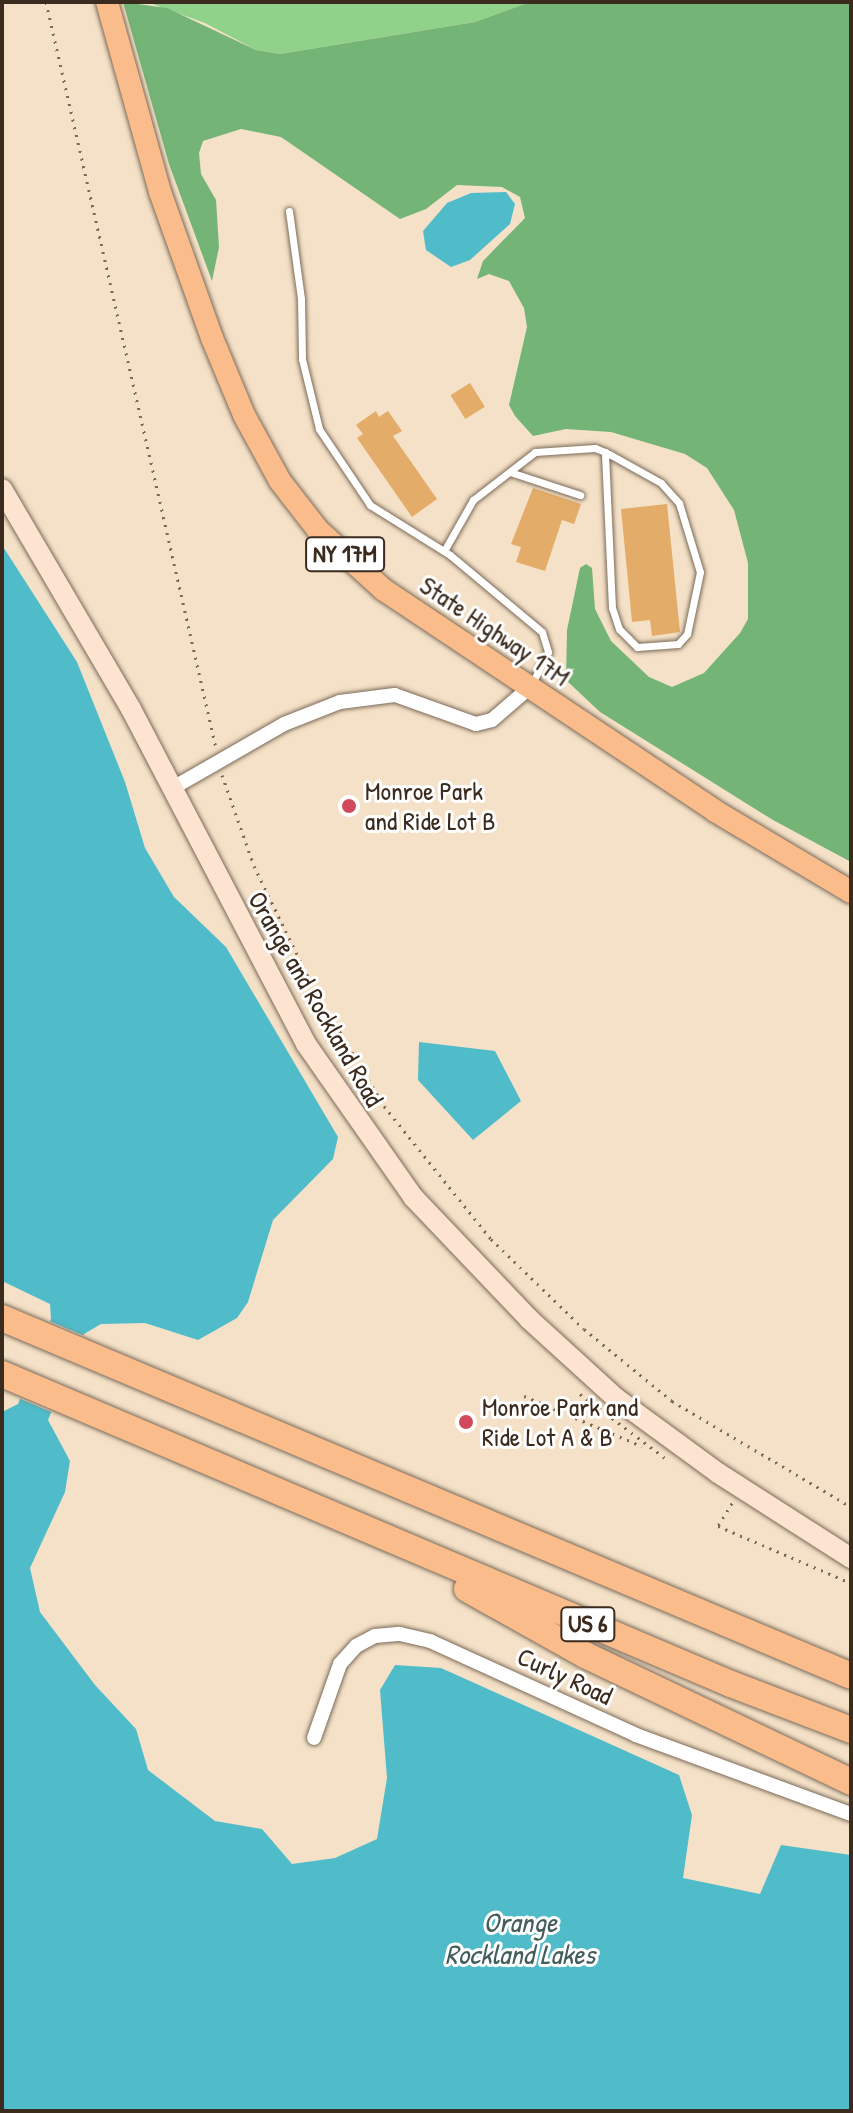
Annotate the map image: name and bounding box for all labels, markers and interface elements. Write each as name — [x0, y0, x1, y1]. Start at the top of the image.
road number: NY 17M — [305, 534, 385, 574]
street label: State Highway 17M — [414, 569, 576, 693]
place label: Monroe Park and Ride Lot B — [365, 775, 495, 836]
marker: Monroe Park and Ride Lot B — [340, 797, 358, 815]
street label: Orange and Rockland Road — [242, 886, 390, 1112]
place label: Monroe Park and Ride Lot A & B — [482, 1391, 638, 1452]
marker: Monroe Park and Ride Lot A & B — [457, 1413, 475, 1431]
road number: US 6 — [560, 1604, 616, 1644]
street label: Curly Road — [513, 1640, 617, 1712]
water label: Orange Rockland Lakes — [445, 1905, 595, 1971]

